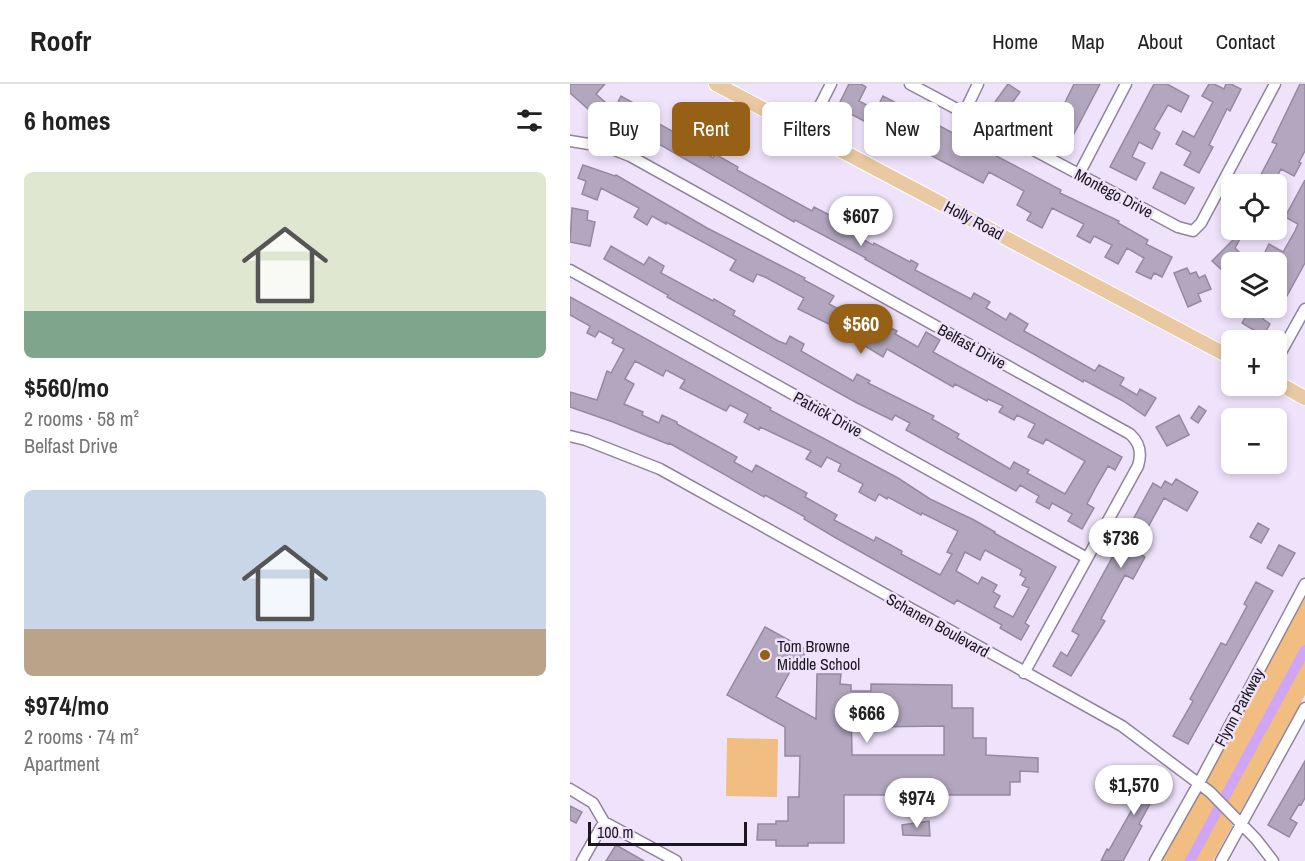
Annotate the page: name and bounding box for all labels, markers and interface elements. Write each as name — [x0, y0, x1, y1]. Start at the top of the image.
text: Roofr — [30, 22, 91, 60]
text: Home — [992, 27, 1038, 56]
text: Map — [1071, 27, 1105, 56]
text: About — [1138, 27, 1183, 56]
text: Contact — [1216, 27, 1275, 56]
chip: Buy — [588, 102, 660, 156]
chip: Rent — [672, 102, 750, 156]
chip: Filters — [762, 102, 852, 156]
chip: New — [864, 102, 940, 156]
chip: Apartment — [952, 102, 1074, 156]
text: 6 homes — [24, 103, 111, 138]
icon: filters — [513, 104, 546, 137]
street label: Montego Drive — [1071, 163, 1157, 223]
map controls — [1221, 174, 1287, 474]
button: locate — [1221, 174, 1287, 240]
street label: Holly Road — [941, 195, 1007, 245]
pin: $607 — [825, 196, 897, 247]
text: $607 — [843, 202, 879, 229]
icon: home — [231, 211, 339, 319]
button: layers — [1221, 252, 1287, 318]
pin: $560 — [825, 304, 897, 355]
text: $560 — [843, 310, 879, 337]
street label: Belfast Drive — [934, 318, 1010, 374]
button: + — [1221, 330, 1287, 396]
text: $560/mo — [24, 370, 109, 405]
street label: Patrick Drive — [790, 386, 866, 442]
text: 2 rooms · 58 m² — [24, 405, 139, 432]
button: − — [1221, 408, 1287, 474]
text: Belfast Drive — [24, 432, 118, 459]
pin: $736 — [1085, 518, 1157, 569]
text: $736 — [1103, 524, 1139, 551]
icon: home — [231, 529, 339, 637]
street label: Schanen Boulevard — [883, 588, 993, 662]
place label: Tom Browne Middle School — [777, 635, 860, 675]
marker: Tom Browne Middle School — [758, 648, 772, 662]
street label: Flynn Parkway — [1209, 663, 1269, 750]
text: $974/mo — [24, 688, 109, 723]
pin: $666 — [831, 693, 903, 744]
text: $666 — [849, 699, 885, 726]
text: 2 rooms · 74 m² — [24, 723, 139, 750]
text: Apartment — [24, 750, 100, 777]
pin: $1,570 — [1085, 765, 1183, 816]
text: $1,570 — [1109, 771, 1159, 798]
pin: $974 — [881, 778, 953, 829]
text: $974 — [899, 784, 935, 811]
scale bar — [588, 819, 747, 846]
text: 100 m — [597, 821, 633, 843]

